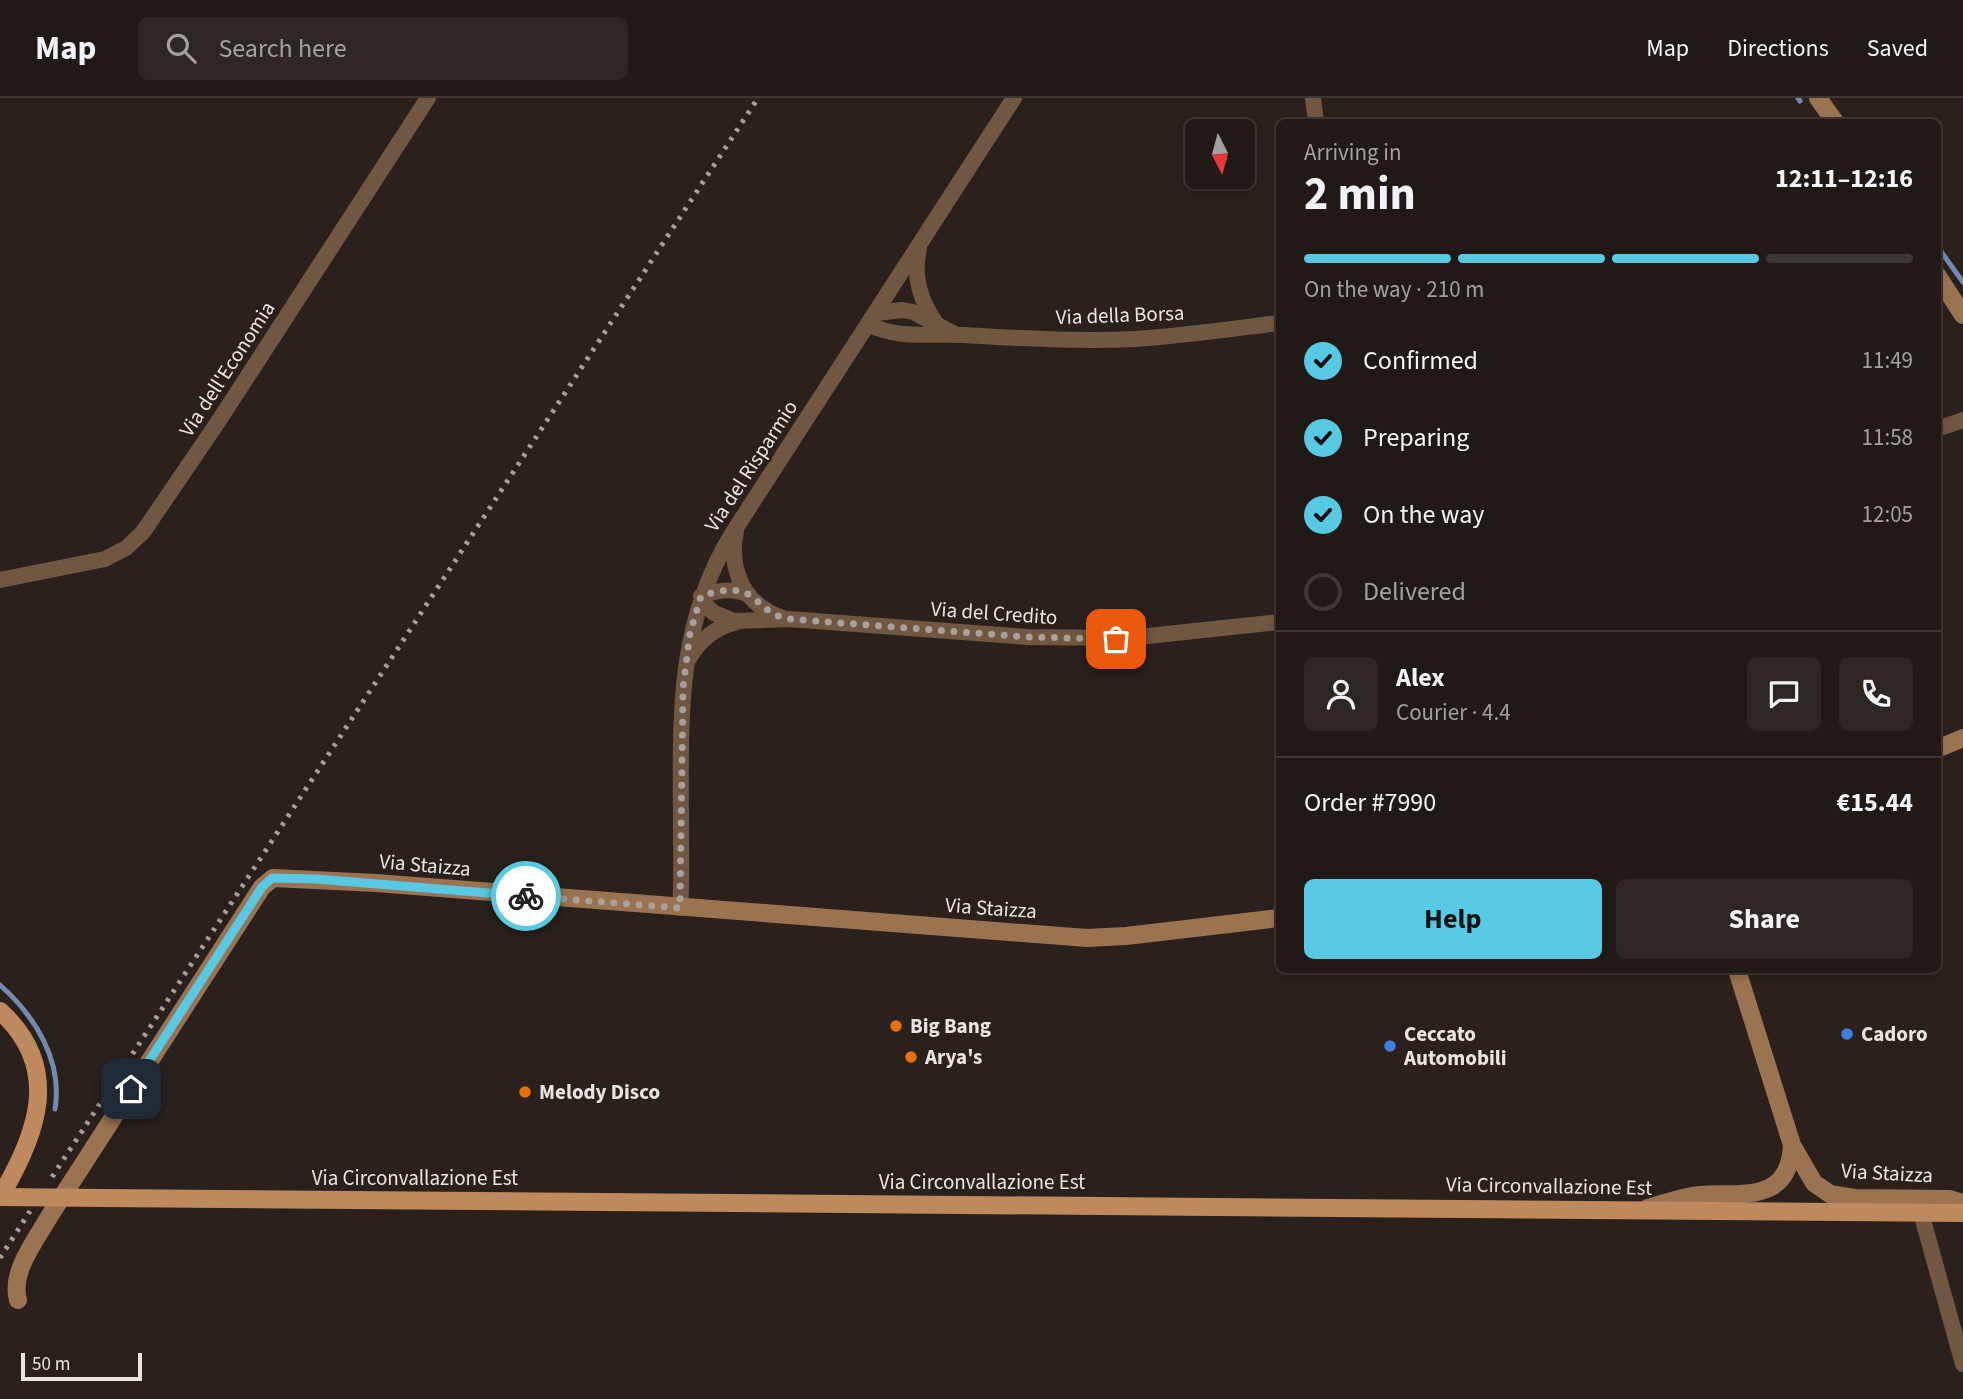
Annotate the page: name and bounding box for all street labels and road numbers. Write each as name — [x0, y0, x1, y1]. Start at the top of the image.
street label: Via dell'Economia — [172, 295, 282, 443]
street label: Via della Borsa — [1055, 298, 1185, 332]
street label: Via del Risparmio — [697, 394, 805, 538]
street label: Via del Credito — [930, 594, 1058, 632]
street label: Via Staizza — [378, 846, 472, 884]
street label: Via Staizza — [944, 890, 1038, 926]
street label: Via Staizza — [1840, 1156, 1934, 1190]
street label: Via Circonvallazione Est — [312, 1163, 518, 1193]
street label: Via Circonvallazione Est — [879, 1167, 1085, 1197]
street label: Via Circonvallazione Est — [1446, 1169, 1652, 1203]

